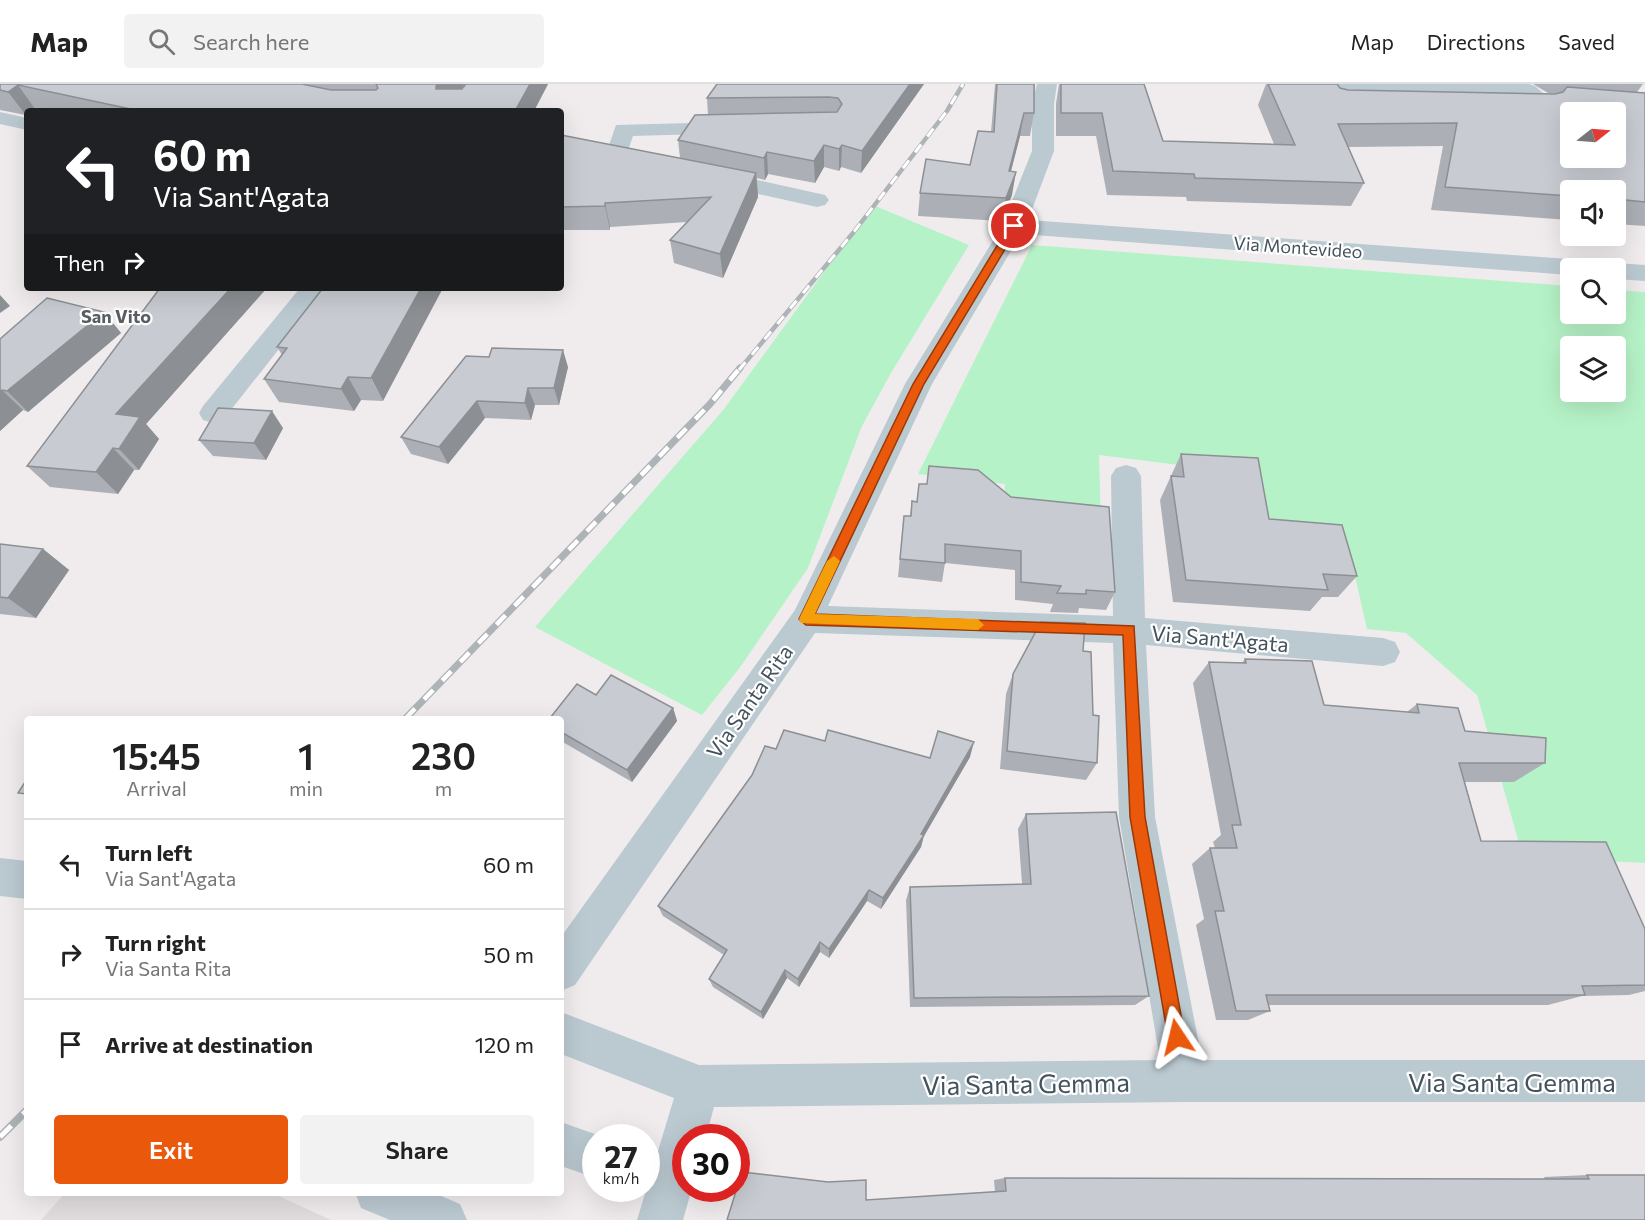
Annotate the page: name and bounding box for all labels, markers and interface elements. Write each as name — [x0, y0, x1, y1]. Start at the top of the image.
search box — [124, 14, 544, 68]
text: Map — [30, 24, 88, 58]
icon: search — [145, 25, 178, 58]
text: Search here — [193, 28, 309, 55]
text: Map — [1351, 29, 1394, 54]
text: Directions — [1427, 29, 1525, 54]
text: Saved — [1558, 29, 1615, 54]
north arrow — [1560, 102, 1626, 168]
map controls — [1560, 102, 1626, 402]
text: 60 m — [153, 128, 252, 180]
icon: left — [54, 132, 132, 210]
text: Via Sant'Agata — [153, 180, 330, 213]
button: sound — [1560, 180, 1626, 246]
pin — [988, 200, 1039, 251]
icon: arrive — [997, 209, 1030, 242]
street label: Via Montevideo — [1233, 232, 1363, 262]
icon: right — [117, 246, 150, 279]
text: Then — [54, 249, 105, 276]
button: search — [1560, 258, 1626, 324]
district label: San Vito — [81, 305, 151, 327]
button: layers — [1560, 336, 1626, 402]
street label: Via Sant'Agata — [1150, 620, 1290, 656]
street label: Via Santa Rita — [701, 639, 797, 763]
text: 15:45 — [112, 733, 201, 777]
text: 1 — [298, 733, 314, 777]
text: 230 — [411, 733, 476, 777]
text: Arrival — [126, 776, 187, 800]
text: min — [289, 776, 323, 800]
text: m — [435, 776, 452, 800]
text: Turn left — [105, 839, 192, 866]
icon: left — [54, 848, 87, 881]
text: 60 m — [483, 851, 534, 878]
text: Via Sant'Agata — [105, 866, 236, 890]
text: Turn right — [105, 929, 206, 956]
icon: right — [54, 938, 87, 971]
text: 50 m — [484, 941, 534, 968]
text: Via Santa Rita — [105, 956, 232, 980]
position arrow — [1145, 1005, 1209, 1069]
icon: arrive — [54, 1028, 87, 1061]
text: Arrive at destination — [105, 1031, 313, 1058]
text: 120 m — [475, 1031, 534, 1058]
street label: Via Santa Gemma — [922, 1066, 1130, 1100]
street label: Via Santa Gemma — [1408, 1066, 1616, 1097]
button: Exit — [54, 1115, 288, 1184]
button: Share — [300, 1115, 534, 1184]
speed limit sign: 30 — [672, 1124, 750, 1202]
text: 27 — [604, 1137, 638, 1174]
text: km/h — [603, 1169, 639, 1187]

